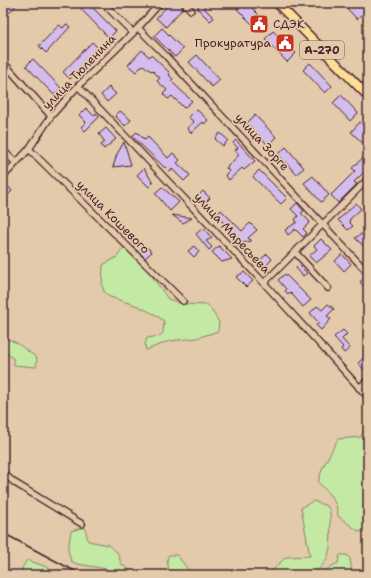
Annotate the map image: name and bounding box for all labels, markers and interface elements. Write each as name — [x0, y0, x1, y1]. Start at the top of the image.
public building icon: СДЭК — [248, 13, 270, 35]
place label: СДЭК — [273, 16, 305, 32]
street label: улица Тюленина — [39, 30, 120, 113]
public building icon: Прокуратура — [274, 32, 296, 54]
place label: Прокуратура — [195, 35, 272, 51]
road number: А-270 — [300, 41, 344, 59]
street label: улица Зорге — [231, 110, 293, 174]
street label: улица Кошевого — [73, 177, 153, 257]
street label: улица Маресьева — [190, 189, 274, 277]

